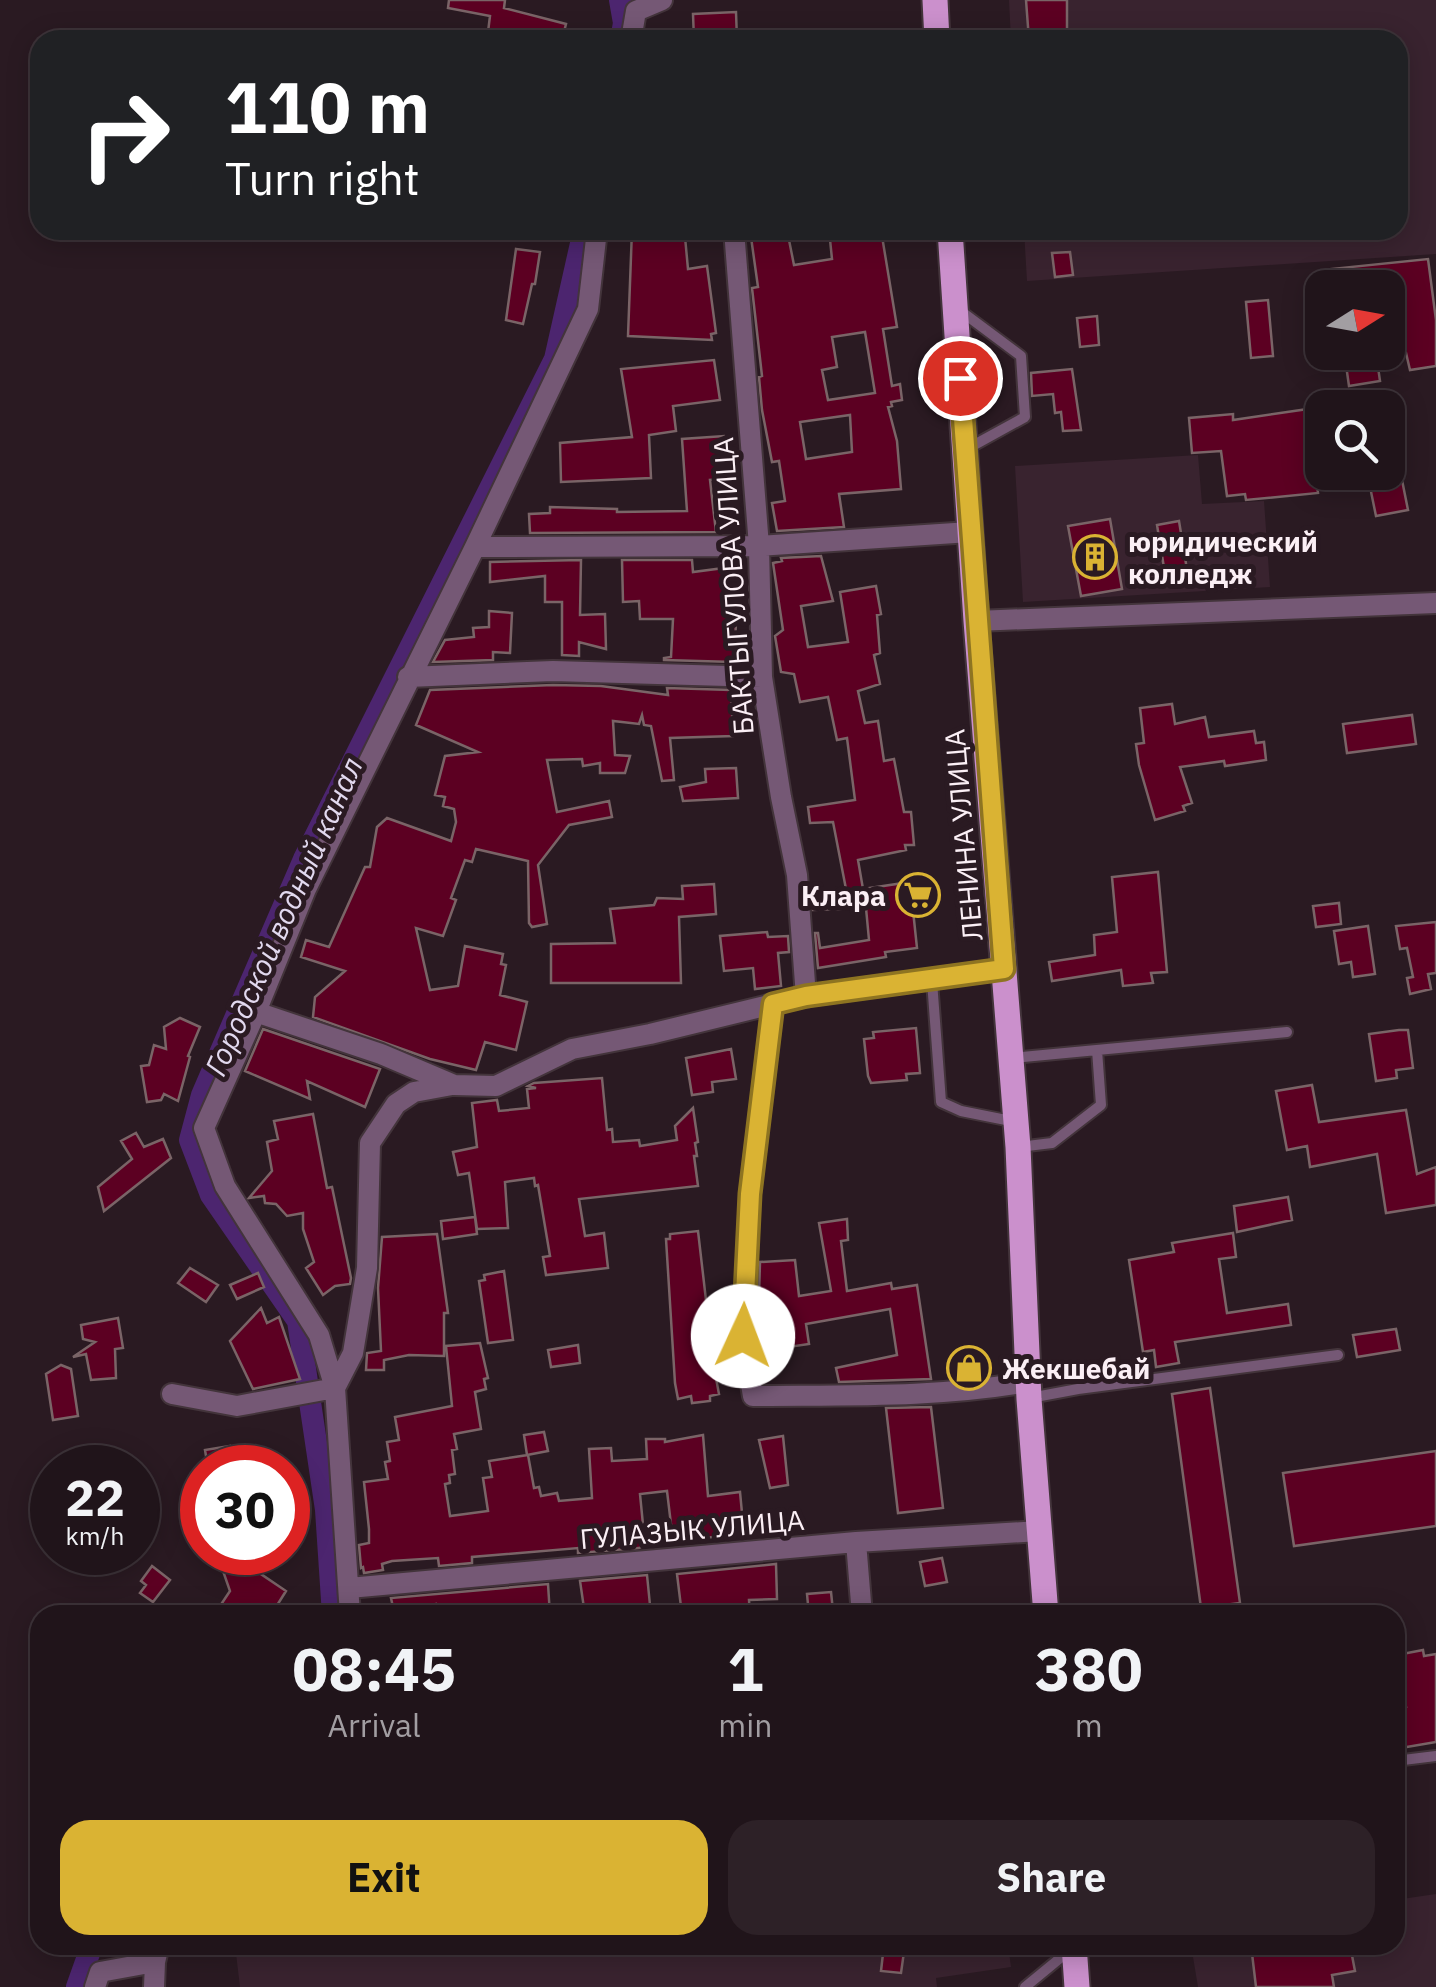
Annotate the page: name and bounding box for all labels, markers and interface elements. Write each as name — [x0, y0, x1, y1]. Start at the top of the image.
text: 110 m — [225, 61, 430, 152]
icon: right — [60, 70, 190, 200]
text: Turn right — [225, 149, 420, 207]
north arrow — [1305, 270, 1405, 370]
map controls — [1305, 270, 1405, 490]
pin — [918, 336, 1003, 421]
icon: arrive — [933, 351, 988, 406]
button: search — [1305, 390, 1405, 490]
street label: БАКТЫГУЛОВА УЛИЦА — [704, 436, 762, 736]
place label: юридический колледж — [1128, 523, 1318, 592]
building icon: юридический колледж — [1072, 534, 1118, 580]
street label: ЛЕНИНА УЛИЦА — [935, 728, 991, 942]
water label: Городской водный канал — [195, 751, 371, 1081]
supermarket icon: Клара — [895, 872, 941, 918]
place label: Клара — [801, 877, 886, 914]
position arrow — [691, 1284, 795, 1388]
shop icon: Жекшебай — [946, 1345, 992, 1391]
place label: Жекшебай — [1002, 1350, 1151, 1387]
speed limit sign: 30 — [180, 1445, 310, 1575]
text: 22 — [65, 1465, 125, 1530]
street label: ГУЛАЗЫК УЛИЦА — [578, 1501, 806, 1557]
text: km/h — [66, 1519, 124, 1552]
text: 08:45 — [292, 1629, 456, 1708]
text: 1 — [727, 1629, 763, 1708]
text: 380 — [1035, 1629, 1143, 1708]
text: Arrival — [328, 1704, 421, 1746]
text: min — [718, 1704, 772, 1746]
text: m — [1075, 1704, 1103, 1746]
button: Exit — [60, 1820, 708, 1935]
button: Share — [728, 1820, 1375, 1935]

